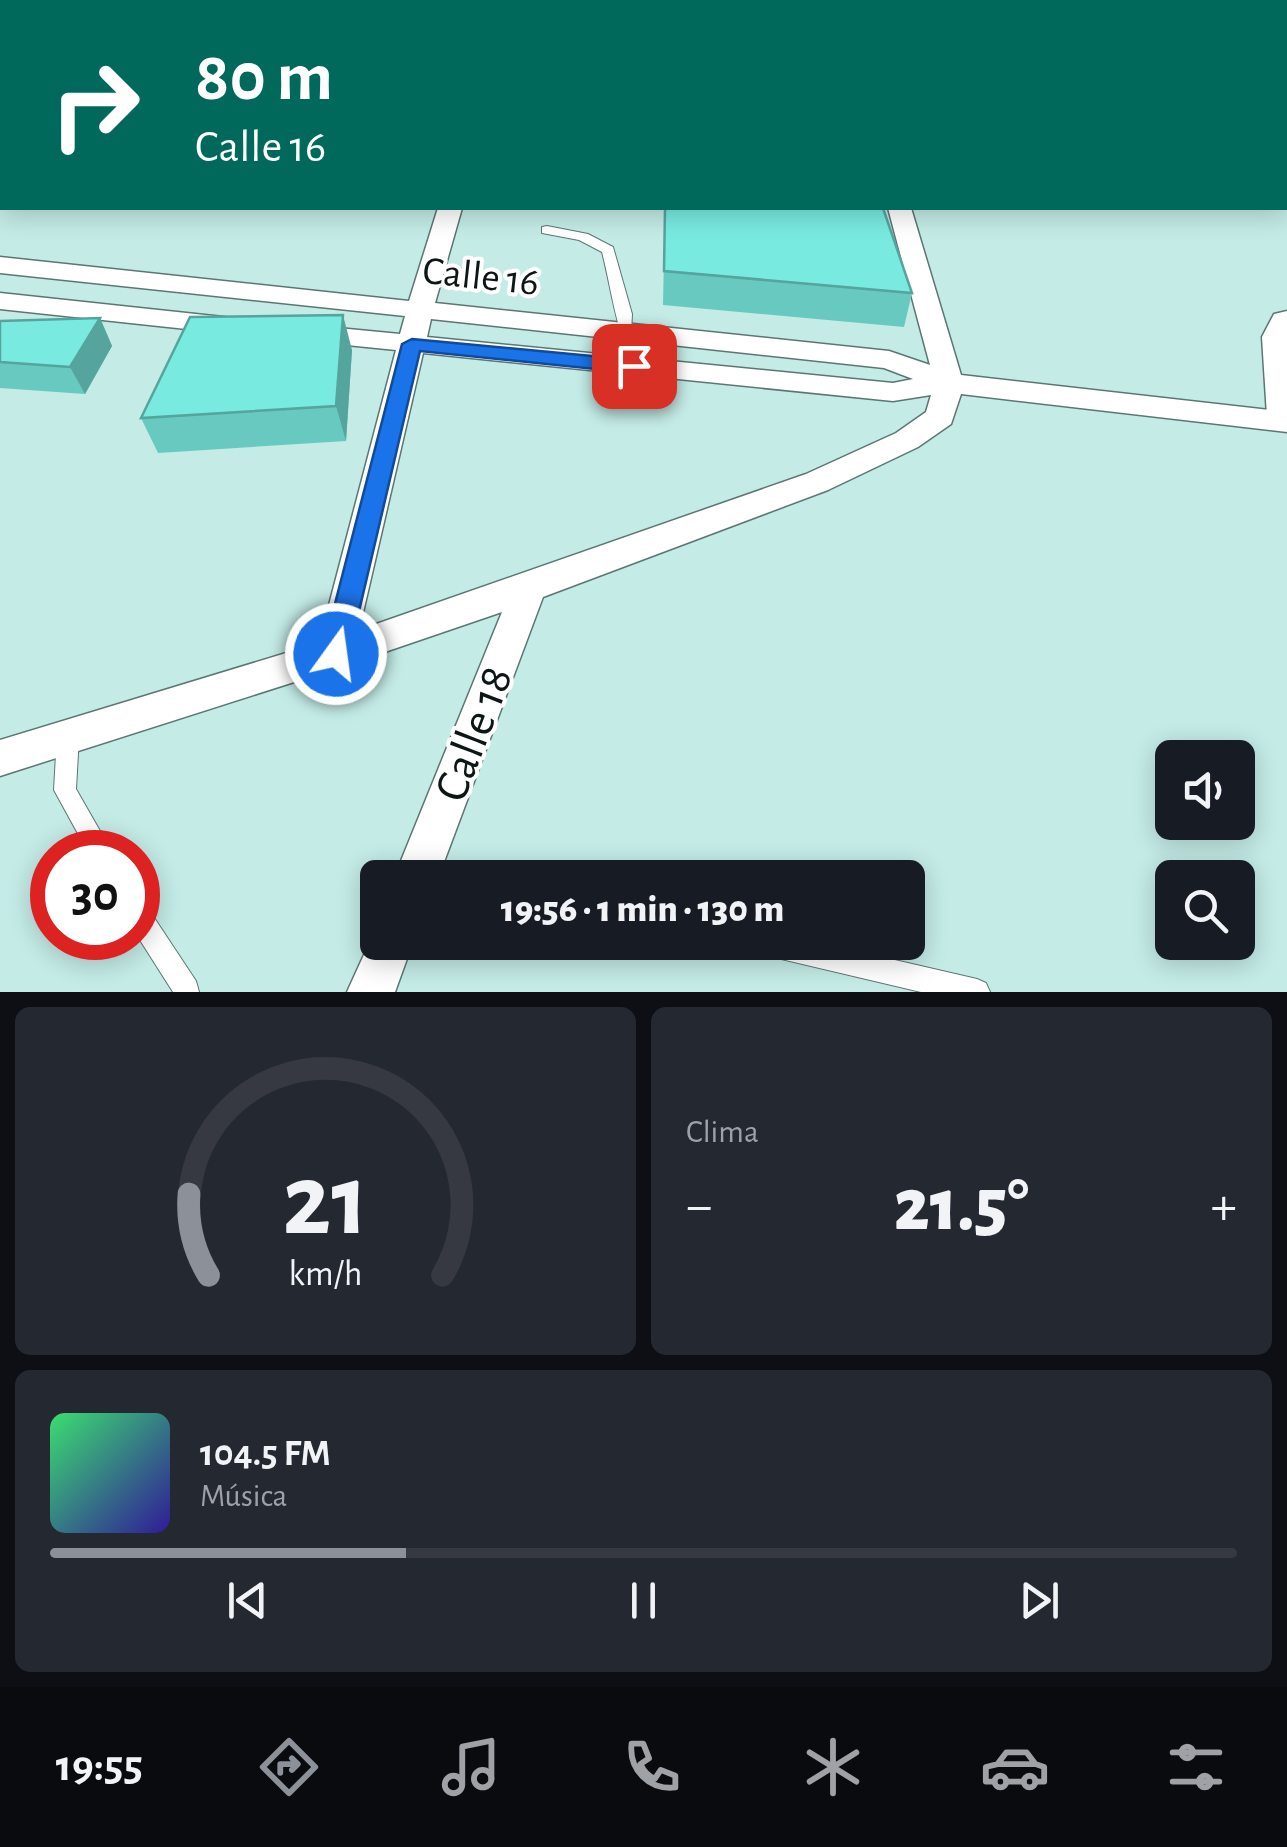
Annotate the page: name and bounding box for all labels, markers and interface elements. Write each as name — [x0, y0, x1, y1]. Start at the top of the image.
icon: right — [30, 40, 160, 170]
text: 80 m — [195, 43, 333, 113]
text: Calle 16 — [195, 125, 326, 170]
street label: Calle 16 — [421, 251, 541, 303]
pin — [592, 324, 677, 409]
icon: arrive — [607, 339, 662, 394]
position arrow — [284, 602, 388, 706]
street label: Calle 18 — [427, 660, 522, 808]
map controls — [1155, 740, 1255, 960]
button: sound — [1155, 740, 1255, 840]
speed limit sign: 30 — [30, 830, 160, 960]
button: search — [1155, 860, 1255, 960]
text: 19:56 · 1 min · 130 m — [501, 891, 784, 929]
text: Clima — [686, 1116, 759, 1148]
text: 21 — [282, 1150, 369, 1254]
text: 21.5° — [894, 1169, 1029, 1244]
text: − — [686, 1179, 712, 1234]
text: + — [1211, 1179, 1237, 1234]
text: km/h — [289, 1256, 362, 1292]
text: 104.5 FM — [200, 1435, 331, 1473]
text: Música — [200, 1480, 287, 1512]
icon: previous — [220, 1573, 275, 1628]
icon: pause — [616, 1573, 671, 1628]
icon: next — [1012, 1573, 1067, 1628]
icon: directions — [254, 1732, 324, 1802]
icon: music — [436, 1732, 506, 1802]
icon: phone — [617, 1732, 687, 1802]
icon: climate — [798, 1732, 868, 1802]
icon: car — [980, 1732, 1050, 1802]
icon: filters — [1161, 1732, 1231, 1802]
text: 19:55 — [56, 1744, 143, 1789]

